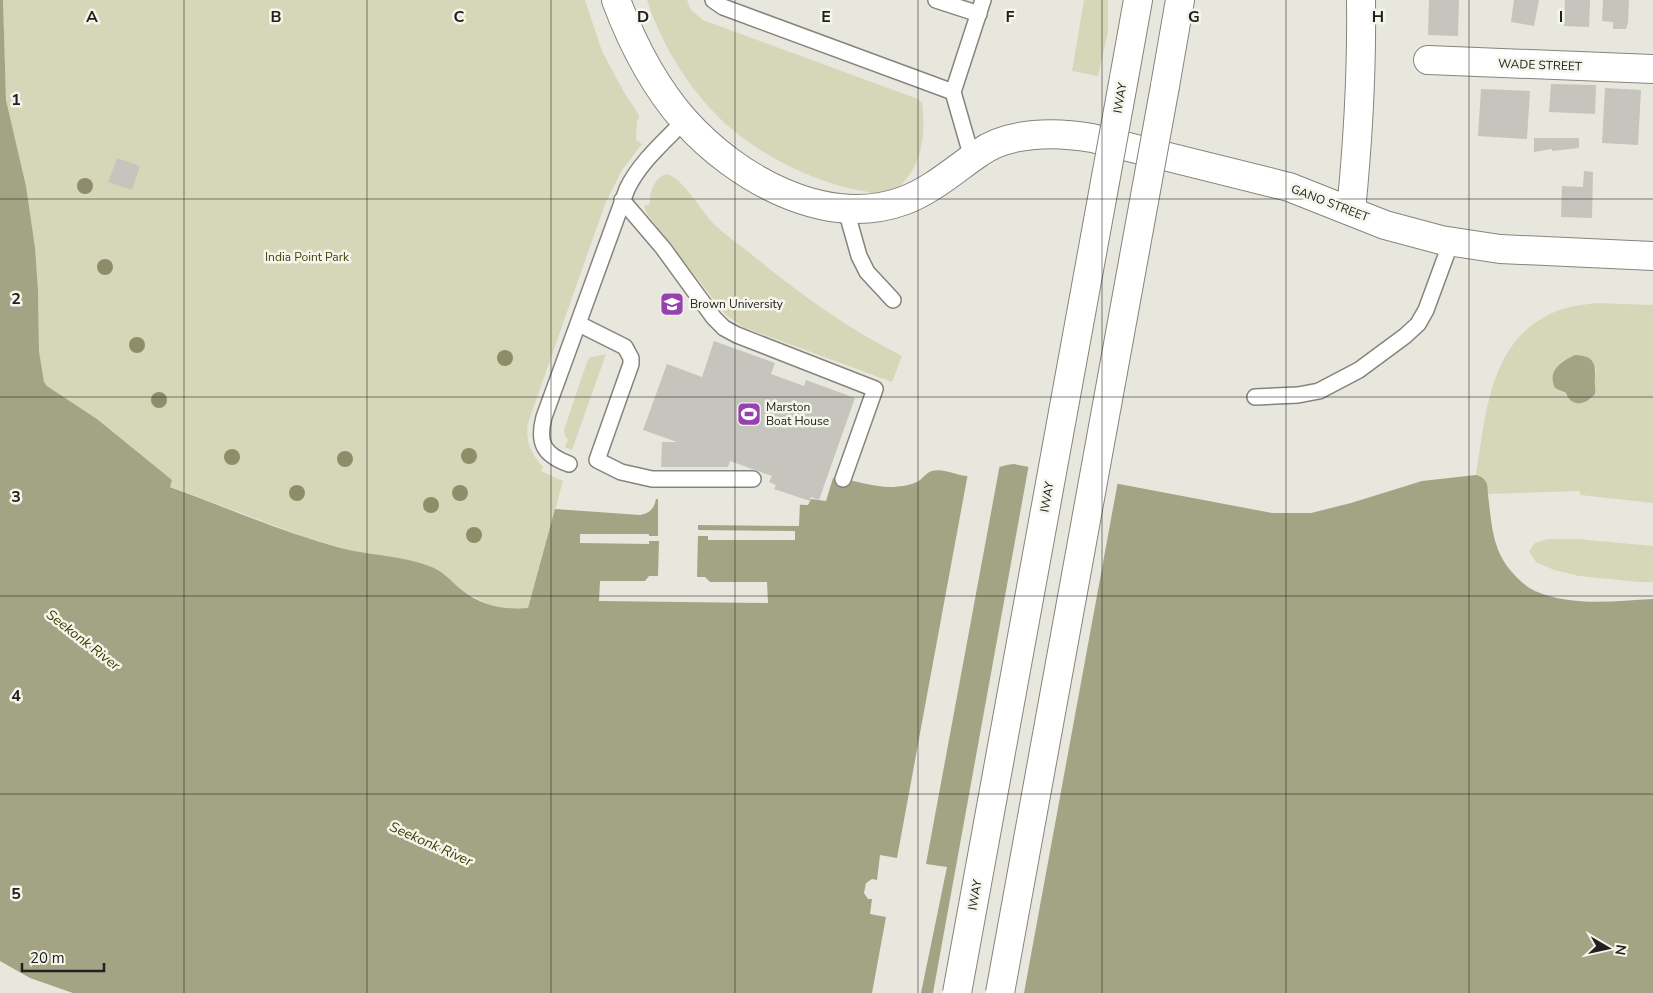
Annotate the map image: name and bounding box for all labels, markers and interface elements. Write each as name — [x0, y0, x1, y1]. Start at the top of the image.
text: A — [86, 6, 98, 28]
text: B — [270, 6, 282, 28]
text: C — [454, 6, 465, 28]
text: D — [637, 6, 649, 28]
text: E — [821, 6, 831, 28]
text: F — [1006, 6, 1015, 28]
text: G — [1188, 6, 1200, 28]
text: H — [1372, 6, 1384, 28]
text: I — [1559, 6, 1563, 28]
street label: WADE STREET — [1498, 56, 1583, 74]
street label: IWAY — [1109, 81, 1131, 115]
text: 1 — [11, 89, 21, 111]
street label: GANO STREET — [1289, 181, 1372, 225]
park label: India Point Park — [265, 249, 350, 265]
text: 2 — [11, 288, 21, 310]
school or university icon: Brown University — [659, 291, 685, 317]
place label: Brown University — [690, 296, 784, 312]
place label: Marston Boat House — [766, 399, 829, 429]
sports icon: Marston Boat House — [736, 401, 762, 427]
street label: IWAY — [1036, 480, 1058, 514]
text: 3 — [11, 486, 21, 508]
water label: Seekonk River — [42, 605, 125, 675]
text: 4 — [11, 685, 21, 707]
water label: Seekonk River — [387, 817, 476, 871]
street label: IWAY — [964, 878, 986, 912]
text: 5 — [11, 883, 21, 905]
north arrow — [1583, 923, 1633, 973]
scale bar — [22, 940, 105, 972]
text: N — [1610, 943, 1631, 957]
text: 20 m — [30, 948, 65, 968]

